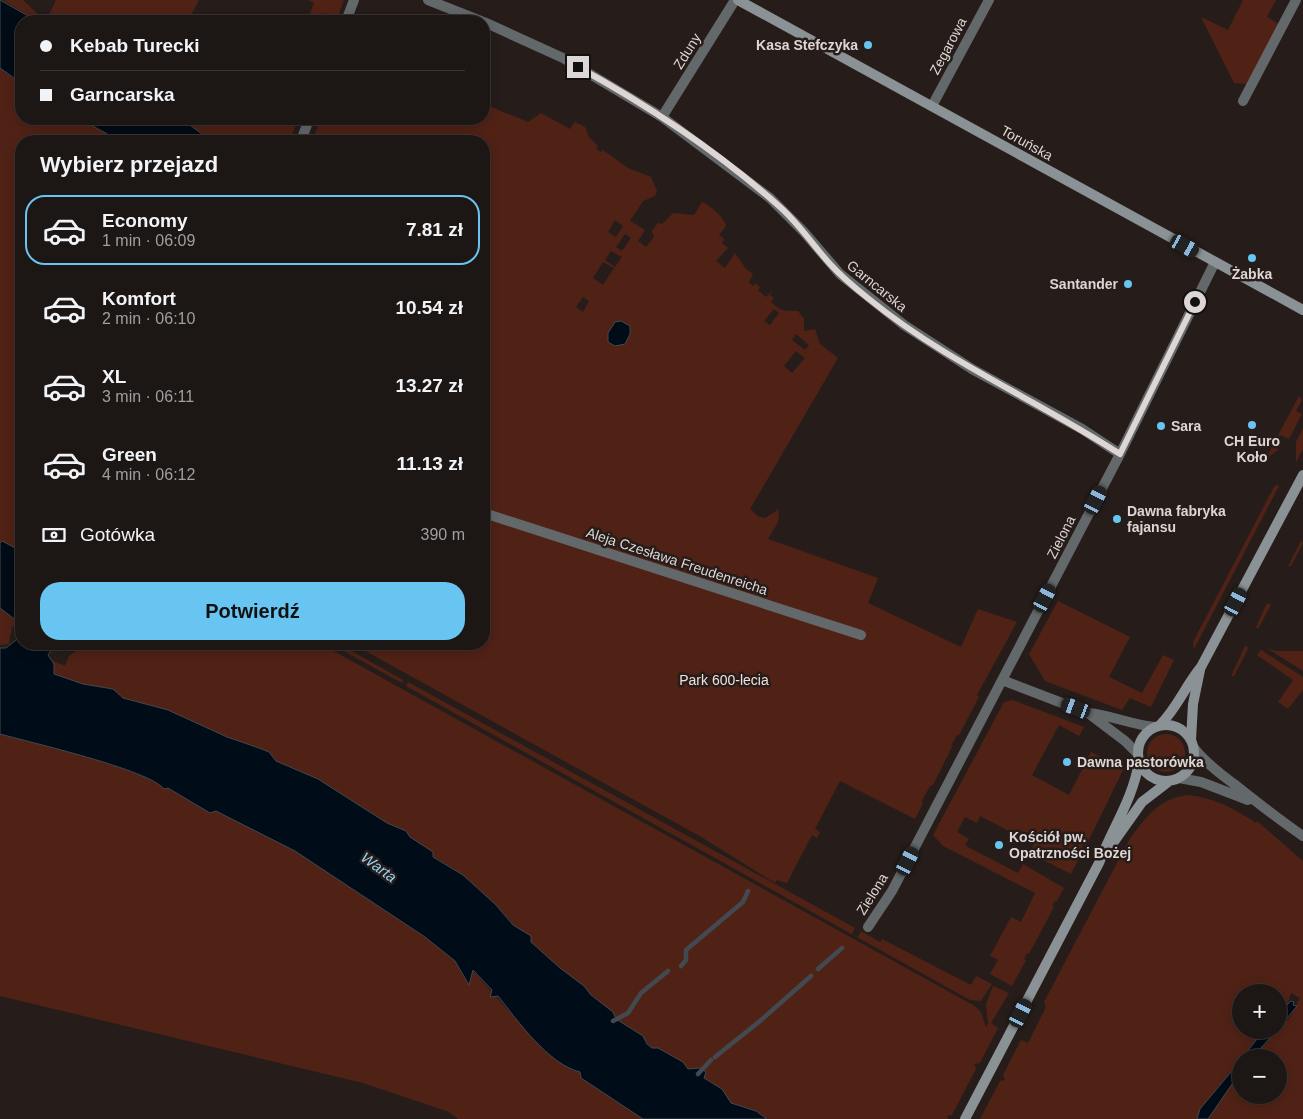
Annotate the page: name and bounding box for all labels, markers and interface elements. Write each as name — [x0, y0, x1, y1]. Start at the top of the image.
street label: Zegarowa — [926, 15, 970, 77]
street label: Zduny — [670, 30, 704, 72]
text: Kebab Turecki — [70, 35, 200, 56]
place label: Kasa Stefczyka — [756, 37, 858, 53]
marker: Kasa Stefczyka — [862, 39, 874, 51]
route end — [567, 56, 589, 78]
text: Garncarska — [70, 84, 175, 105]
street label: Toruńska — [998, 122, 1056, 164]
text: Wybierz przejazd — [40, 152, 218, 177]
icon: car — [42, 208, 87, 253]
text: Economy — [102, 210, 188, 231]
text: 7.81 zł — [406, 219, 463, 240]
text: 1 min · 06:09 — [102, 232, 195, 249]
car — [1168, 232, 1201, 260]
marker: Żabka — [1246, 252, 1258, 264]
street label: Garncarska — [844, 257, 910, 315]
place label: Żabka — [1232, 266, 1272, 282]
place label: Santander — [1050, 276, 1119, 292]
marker: Santander — [1122, 278, 1134, 290]
icon: car — [42, 286, 87, 331]
text: Komfort — [102, 288, 176, 309]
route start — [1184, 291, 1206, 313]
text: 10.54 zł — [395, 297, 463, 318]
text: 2 min · 06:10 — [102, 310, 195, 327]
icon: car — [42, 364, 87, 409]
text: XL — [102, 366, 126, 387]
text: 13.27 zł — [395, 375, 463, 396]
text: 3 min · 06:11 — [102, 388, 194, 405]
place label: Sara — [1171, 418, 1202, 434]
marker: CH Euro Koło — [1246, 419, 1258, 431]
marker: Sara — [1155, 420, 1167, 432]
place label: CH Euro Koło — [1224, 433, 1280, 465]
icon: car — [42, 442, 87, 487]
text: Green — [102, 444, 157, 465]
text: 11.13 zł — [396, 453, 463, 474]
text: 4 min · 06:12 — [102, 466, 195, 483]
car — [1082, 483, 1109, 517]
place label: Dawna fabryka fajansu — [1127, 503, 1226, 535]
street label: Zielona — [1043, 513, 1079, 561]
marker: Dawna fabryka fajansu — [1111, 513, 1123, 525]
icon: cash — [40, 521, 68, 549]
text: Gotówka — [80, 524, 155, 545]
street label: Aleja Czesława Freudenreicha — [584, 524, 770, 598]
text: 390 m — [421, 526, 465, 543]
car — [1031, 581, 1058, 615]
button: Potwierdź — [40, 582, 465, 640]
car — [1222, 585, 1249, 619]
park label: Park 600-lecia — [679, 672, 769, 688]
car — [1059, 696, 1092, 720]
place label: Dawna pastorówka — [1077, 754, 1204, 770]
marker: Dawna pastorówka — [1061, 756, 1073, 768]
place label: Kościół pw. Opatrzności Bożej — [1009, 829, 1131, 861]
marker: Kościół pw. Opatrzności Bożej — [993, 839, 1005, 851]
car — [894, 844, 921, 878]
water label: Warta — [358, 848, 400, 886]
street label: Zielona — [853, 870, 891, 918]
map controls — [1232, 984, 1287, 1104]
button: + — [1232, 984, 1287, 1039]
car — [1007, 996, 1034, 1030]
button: − — [1232, 1049, 1287, 1104]

